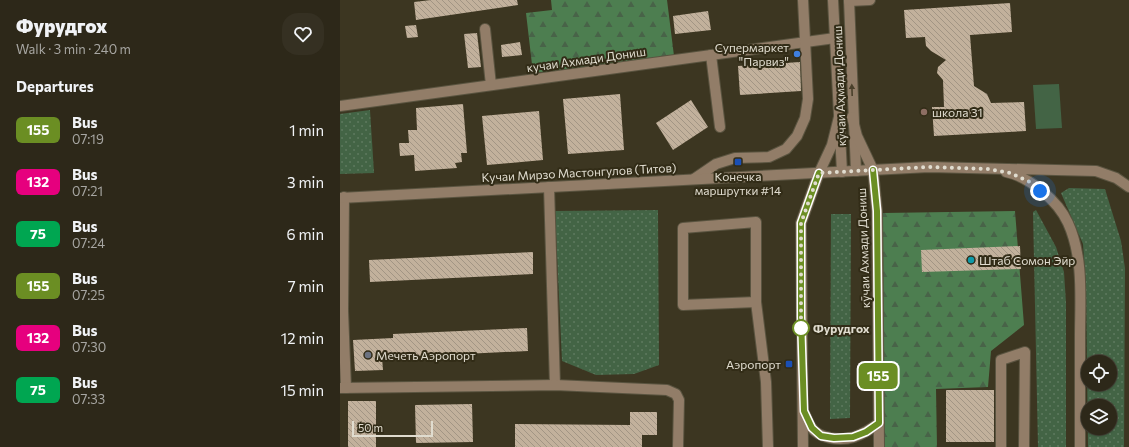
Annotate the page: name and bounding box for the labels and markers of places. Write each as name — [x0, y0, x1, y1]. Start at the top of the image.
place label: Супермаркет "Парвиз" — [715, 40, 789, 68]
marker: Супермаркет "Парвиз" — [792, 49, 802, 59]
place label: школа 31 — [932, 105, 983, 119]
marker: школа 31 — [919, 107, 929, 117]
marker: Конечка маршрутки #14 — [733, 157, 743, 167]
place label: Конечка маршрутки #14 — [695, 169, 781, 197]
place label: Штаб Сомон Эйр — [979, 253, 1075, 267]
marker: Штаб Сомон Эйр — [966, 255, 976, 265]
marker: Фурудгох — [792, 319, 810, 337]
place label: Фурудгох — [813, 321, 870, 335]
place label: Мечеть Аэропорт — [376, 348, 476, 362]
marker: Мечеть Аэропорт — [363, 350, 373, 360]
place label: Аэропорт — [726, 357, 781, 371]
marker: Аэропорт — [784, 359, 794, 369]

